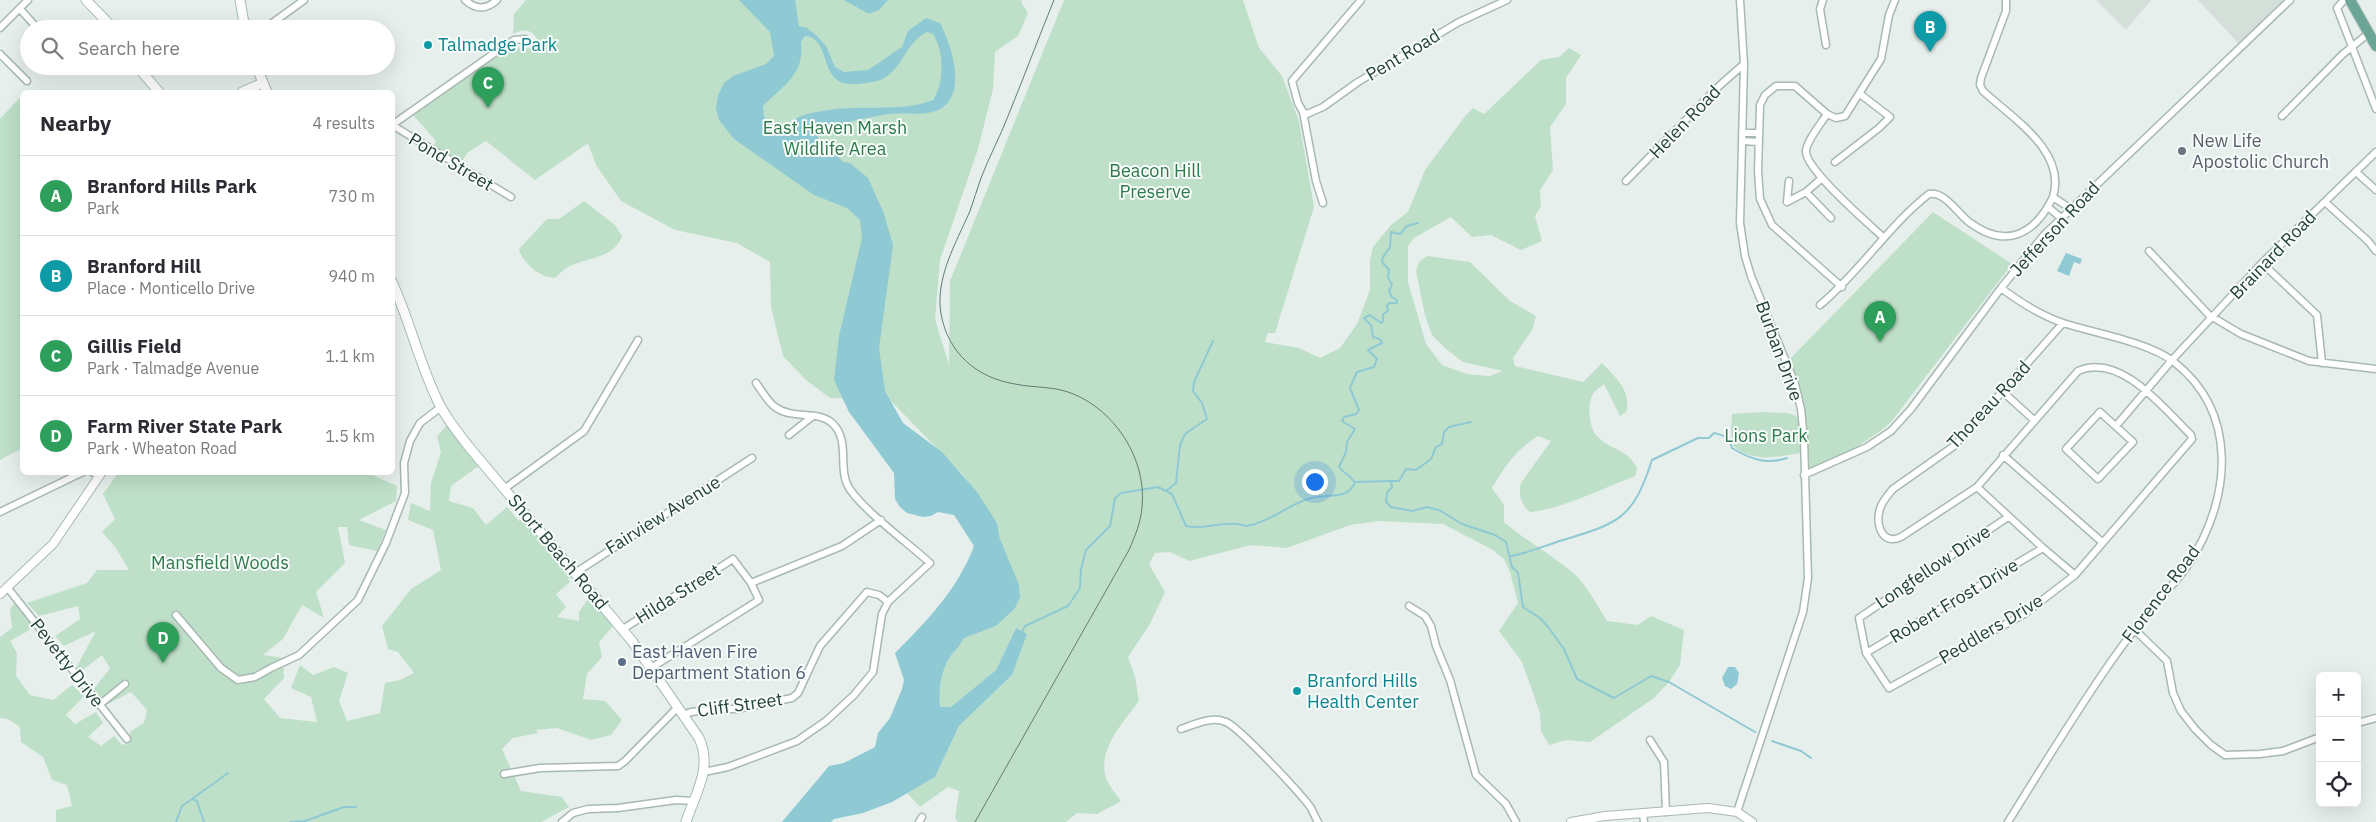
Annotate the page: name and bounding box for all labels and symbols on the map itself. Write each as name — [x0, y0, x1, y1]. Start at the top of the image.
pin: B — [1914, 11, 1946, 52]
street label: Pent Road — [1361, 23, 1444, 86]
place label: Talmadge Park — [438, 33, 558, 56]
marker: Talmadge Park — [422, 39, 434, 51]
pin: C — [472, 67, 504, 108]
street label: Helen Road — [1644, 80, 1725, 163]
park label: East Haven Marsh Wildlife Area — [763, 116, 907, 160]
street label: Pond Street — [405, 127, 498, 196]
place label: New Life Apostolic Church — [2192, 129, 2329, 173]
marker: New Life Apostolic Church — [2176, 145, 2188, 157]
park label: Beacon Hill Preserve — [1109, 159, 1201, 203]
street label: Jefferson Road — [2005, 176, 2105, 281]
street label: Brainard Road — [2224, 205, 2321, 304]
street label: Burban Drive — [1751, 298, 1808, 404]
pin: A — [1864, 301, 1896, 342]
street label: Thoreau Road — [1942, 356, 2035, 454]
park label: Lions Park — [1724, 424, 1808, 447]
your location — [1302, 469, 1328, 495]
street label: Fairview Avenue — [601, 470, 725, 559]
street label: Short Beach Road — [503, 489, 614, 614]
street label: Longfellow Drive — [1871, 520, 1995, 614]
street label: Florence Road — [2116, 540, 2205, 647]
park label: Mansfield Woods — [151, 551, 289, 574]
street label: Robert Frost Drive — [1885, 553, 2022, 648]
street label: Hilda Street — [631, 558, 724, 629]
street label: Peddlers Drive — [1934, 588, 2047, 669]
street label: Pevetty Drive — [26, 614, 109, 712]
pin: D — [147, 622, 179, 663]
place label: East Haven Fire Department Station 6 — [632, 640, 806, 684]
marker: East Haven Fire Department Station 6 — [616, 656, 628, 668]
place label: Branford Hills Health Center — [1307, 669, 1419, 713]
marker: Branford Hills Health Center — [1291, 685, 1303, 697]
street label: Cliff Street — [696, 687, 784, 722]

